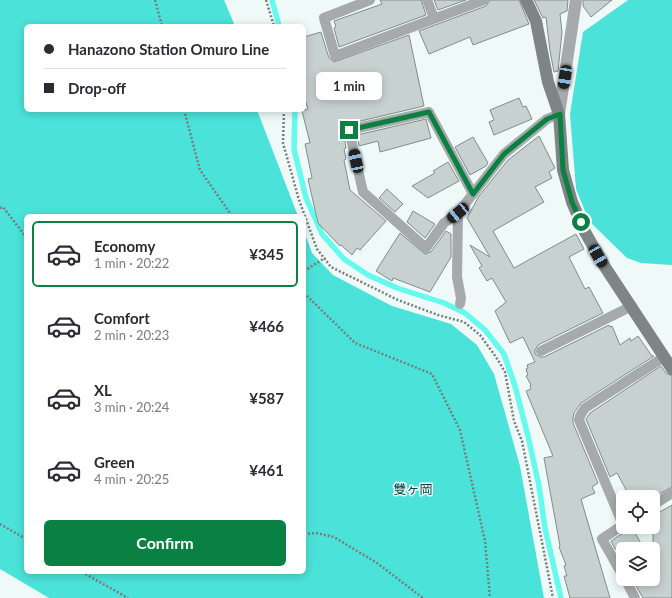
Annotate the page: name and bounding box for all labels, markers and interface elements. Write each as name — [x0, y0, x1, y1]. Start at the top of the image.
text: Hanazono Station Omuro Line — [68, 40, 269, 58]
car — [557, 64, 573, 90]
callout: 1 min — [316, 72, 382, 100]
text: 1 min — [333, 78, 365, 94]
text: Drop-off — [68, 79, 126, 97]
route end — [340, 121, 358, 139]
car — [348, 148, 364, 174]
car — [445, 201, 471, 225]
route start — [572, 213, 590, 231]
icon: car — [46, 236, 82, 272]
text: Economy — [94, 237, 155, 255]
car — [587, 243, 609, 269]
text: ¥345 — [249, 245, 284, 263]
text: 1 min · 20:22 — [94, 255, 169, 271]
icon: car — [46, 308, 82, 344]
text: Comfort — [94, 309, 150, 327]
text: ¥466 — [249, 317, 284, 335]
text: 2 min · 20:23 — [94, 327, 169, 343]
icon: car — [46, 380, 82, 416]
text: XL — [94, 381, 112, 399]
text: ¥587 — [249, 389, 284, 407]
text: 3 min · 20:24 — [94, 399, 169, 415]
icon: car — [46, 452, 82, 488]
text: Green — [94, 453, 135, 471]
text: ¥461 — [249, 461, 284, 479]
text: 4 min · 20:25 — [94, 471, 169, 487]
park label: 雙ヶ岡 — [393, 481, 433, 497]
map controls — [616, 490, 660, 586]
button: locate — [616, 490, 660, 534]
button: Confirm — [44, 520, 286, 566]
button: layers — [616, 542, 660, 586]

